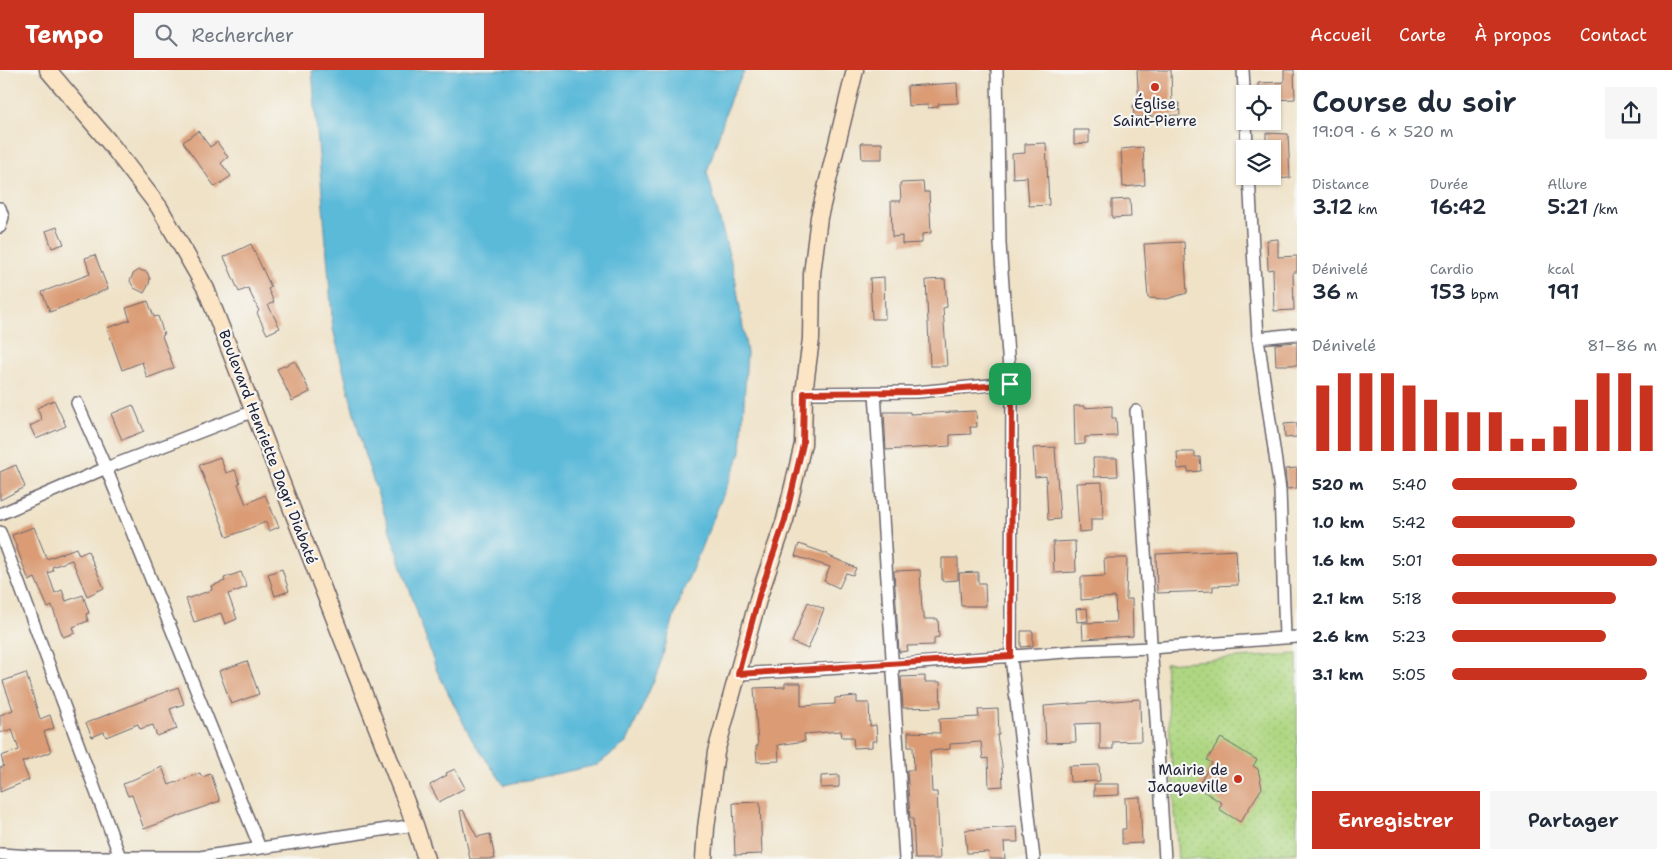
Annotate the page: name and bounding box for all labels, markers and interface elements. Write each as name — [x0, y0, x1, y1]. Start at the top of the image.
search box — [134, 13, 484, 58]
text: Tempo — [25, 19, 104, 51]
icon: search — [152, 21, 180, 49]
text: Rechercher — [192, 23, 294, 48]
text: Accueil — [1310, 23, 1371, 47]
text: Carte — [1399, 23, 1446, 47]
text: À propos — [1474, 23, 1552, 47]
text: Contact — [1580, 23, 1647, 47]
marker: Église Saint-Pierre — [1149, 81, 1161, 93]
text: Course du soir — [1312, 83, 1517, 121]
map controls — [1236, 85, 1281, 185]
button: locate — [1236, 85, 1281, 130]
button: share — [1605, 87, 1657, 139]
place label: Église Saint-Pierre — [1113, 93, 1197, 131]
text: 19:09 · 6 × 520 m — [1312, 121, 1454, 142]
button: layers — [1236, 140, 1281, 185]
text: Distance — [1312, 175, 1369, 193]
text: Durée — [1430, 175, 1468, 193]
text: Allure — [1547, 175, 1587, 193]
text: 3.12 — [1312, 193, 1353, 221]
text: 16:42 — [1430, 193, 1486, 221]
text: 5:21 — [1547, 193, 1588, 221]
text: km — [1353, 200, 1378, 218]
text: /km — [1588, 200, 1618, 218]
text: Dénivelé — [1312, 260, 1368, 278]
text: Cardio — [1430, 260, 1474, 278]
text: kcal — [1547, 260, 1575, 278]
text: 36 — [1312, 278, 1341, 306]
text: 153 — [1430, 278, 1466, 306]
text: 191 — [1547, 278, 1580, 306]
text: m — [1341, 285, 1358, 303]
text: bpm — [1466, 285, 1499, 303]
street label: Boulevard Henriette Dagri Diabaté — [214, 327, 322, 567]
text: Dénivelé — [1312, 335, 1376, 356]
text: 81–86 m — [1587, 335, 1657, 356]
pin — [989, 363, 1031, 405]
icon: arrive — [996, 370, 1024, 398]
text: 520 m — [1312, 474, 1364, 495]
text: 5:40 — [1392, 474, 1427, 495]
text: 1.0 km — [1312, 512, 1364, 533]
text: 5:42 — [1392, 512, 1426, 533]
text: 1.6 km — [1312, 550, 1364, 571]
text: 5:01 — [1392, 550, 1422, 571]
text: 2.1 km — [1312, 588, 1364, 609]
text: 5:18 — [1392, 588, 1422, 609]
text: 2.6 km — [1312, 626, 1369, 647]
text: 5:23 — [1392, 626, 1426, 647]
text: 3.1 km — [1312, 664, 1363, 685]
text: 5:05 — [1392, 664, 1426, 685]
place label: Mairie de Jacqueville — [1148, 760, 1228, 797]
marker: Mairie de Jacqueville — [1232, 773, 1244, 785]
button: Enregistrer — [1312, 791, 1480, 849]
button: Partager — [1490, 791, 1657, 849]

